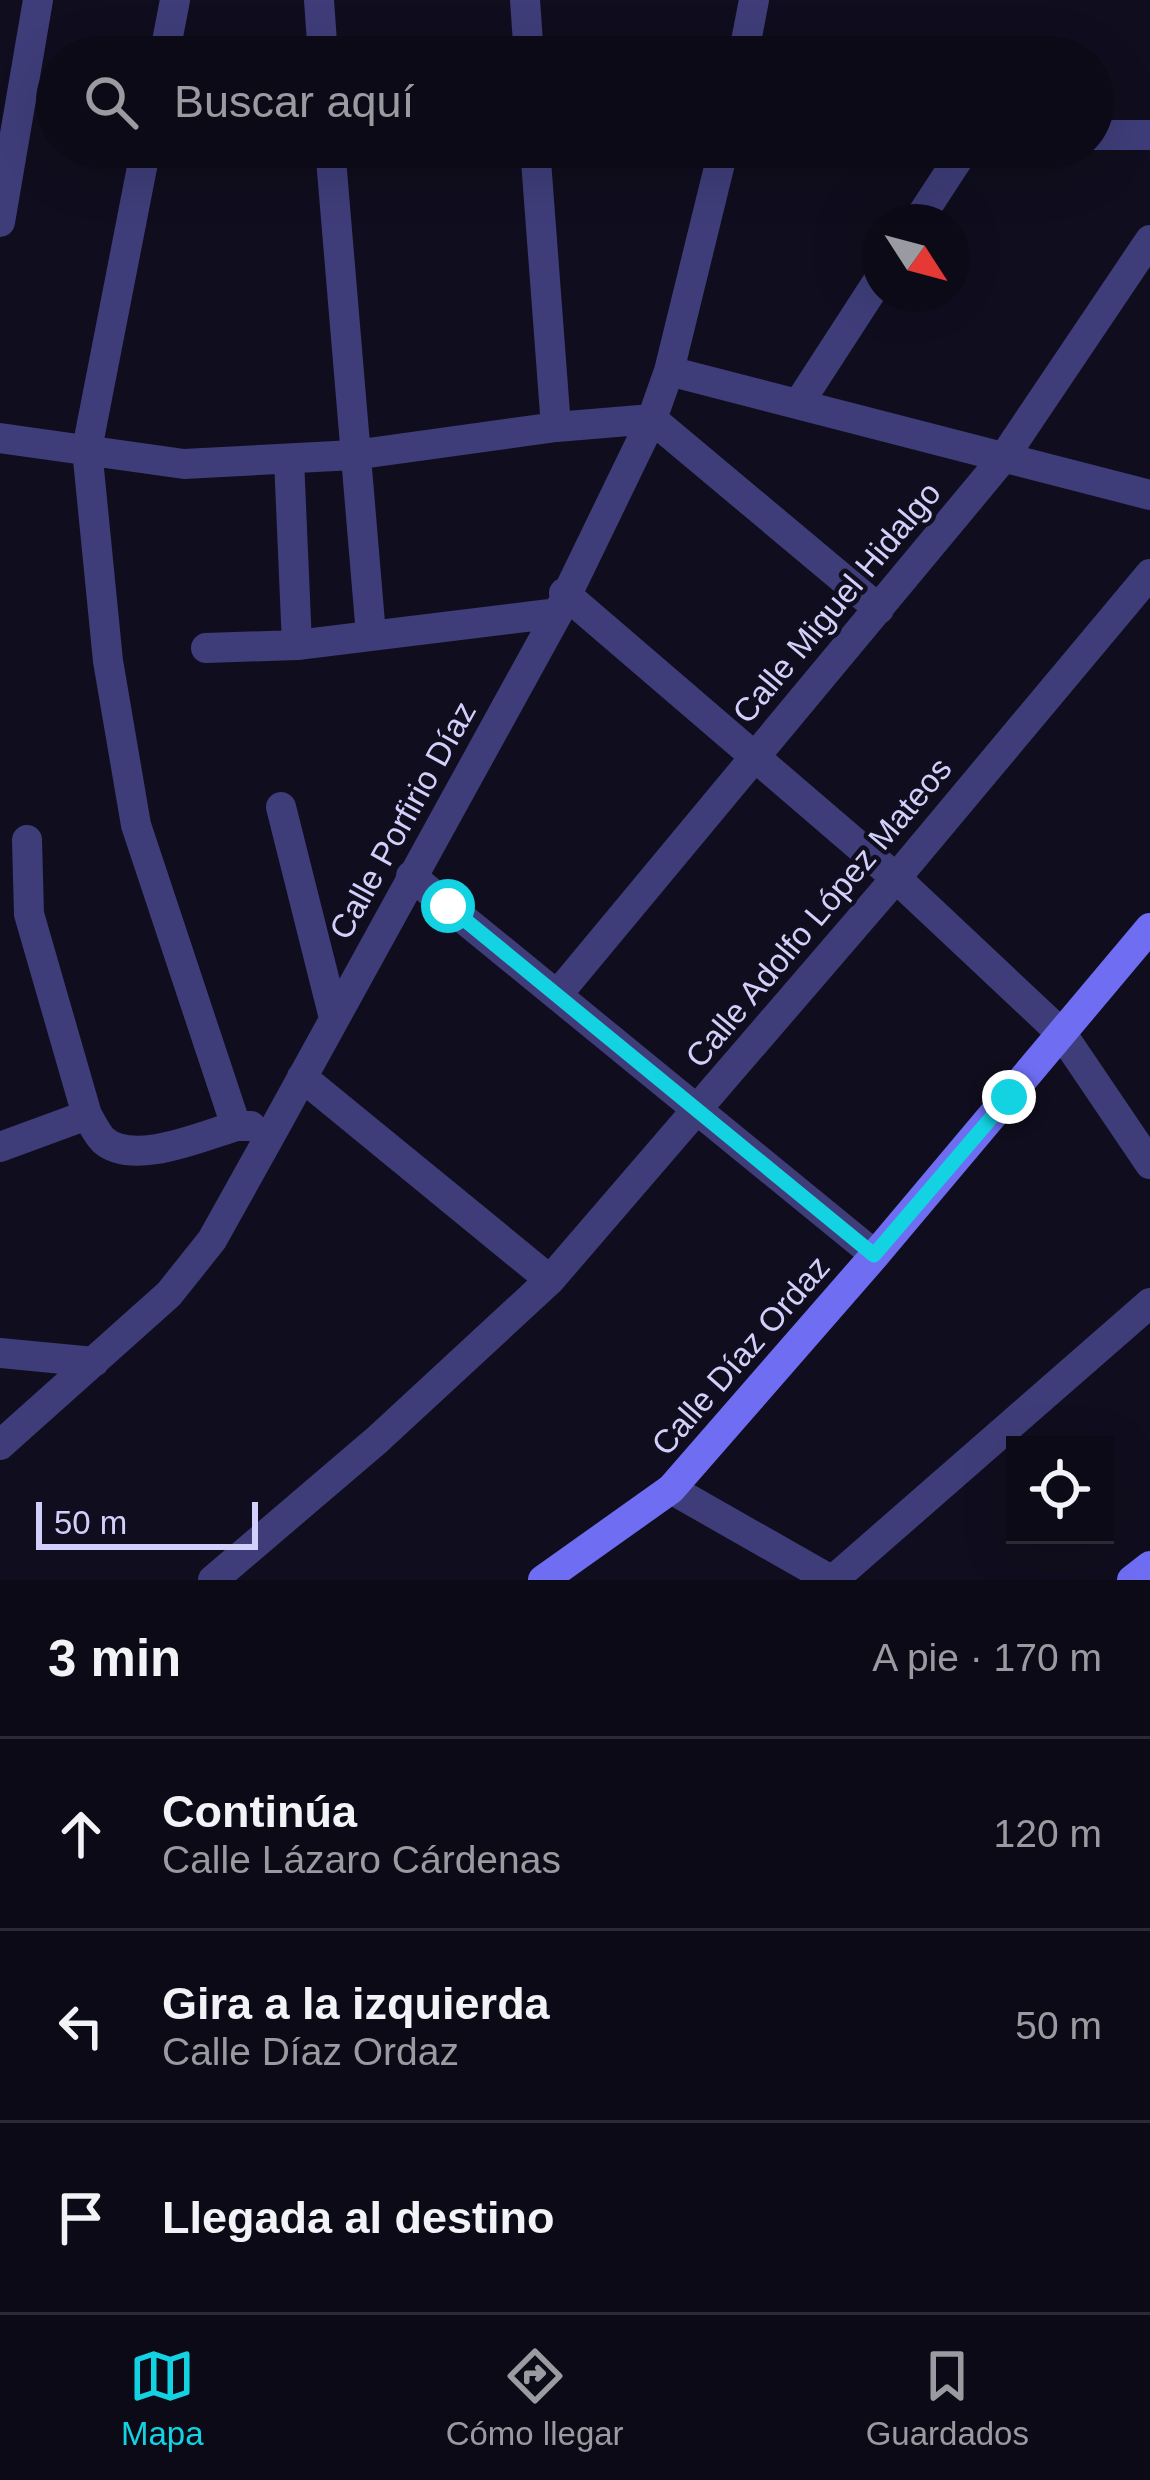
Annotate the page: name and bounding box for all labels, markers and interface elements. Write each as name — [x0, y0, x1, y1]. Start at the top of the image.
search box — [36, 36, 1114, 168]
icon: search — [78, 69, 144, 135]
text: Buscar aquí — [174, 76, 414, 127]
north arrow — [862, 204, 970, 312]
street label: Calle Miguel Hidalgo — [725, 475, 948, 730]
street label: Calle Porfirio Díaz — [322, 695, 483, 946]
street label: Calle Adolfo López Mateos — [678, 750, 959, 1075]
route start — [421, 879, 475, 933]
route end — [982, 1070, 1036, 1124]
street label: Calle Díaz Ordaz — [644, 1248, 837, 1462]
map controls — [1006, 1436, 1114, 1544]
button: locate — [1006, 1436, 1114, 1544]
scale bar — [36, 1496, 258, 1549]
text: 50 m — [54, 1504, 127, 1541]
text: 3 min — [48, 1630, 181, 1687]
text: A pie · 170 m — [872, 1636, 1102, 1679]
text: Continúa — [162, 1786, 357, 1837]
icon: ahead — [48, 1801, 114, 1867]
text: 120 m — [994, 1812, 1102, 1855]
text: Calle Lázaro Cárdenas — [162, 1838, 561, 1881]
text: Gira a la izquierda — [162, 1978, 550, 2029]
icon: left — [48, 1993, 114, 2059]
text: 50 m — [1015, 2004, 1102, 2047]
text: Calle Díaz Ordaz — [162, 2030, 459, 2073]
icon: arrive — [48, 2185, 114, 2251]
text: Llegada al destino — [162, 2192, 555, 2243]
tab: Mapa — [121, 2343, 204, 2453]
tab: Cómo llegar — [446, 2343, 624, 2453]
tab: Guardados — [866, 2343, 1029, 2453]

